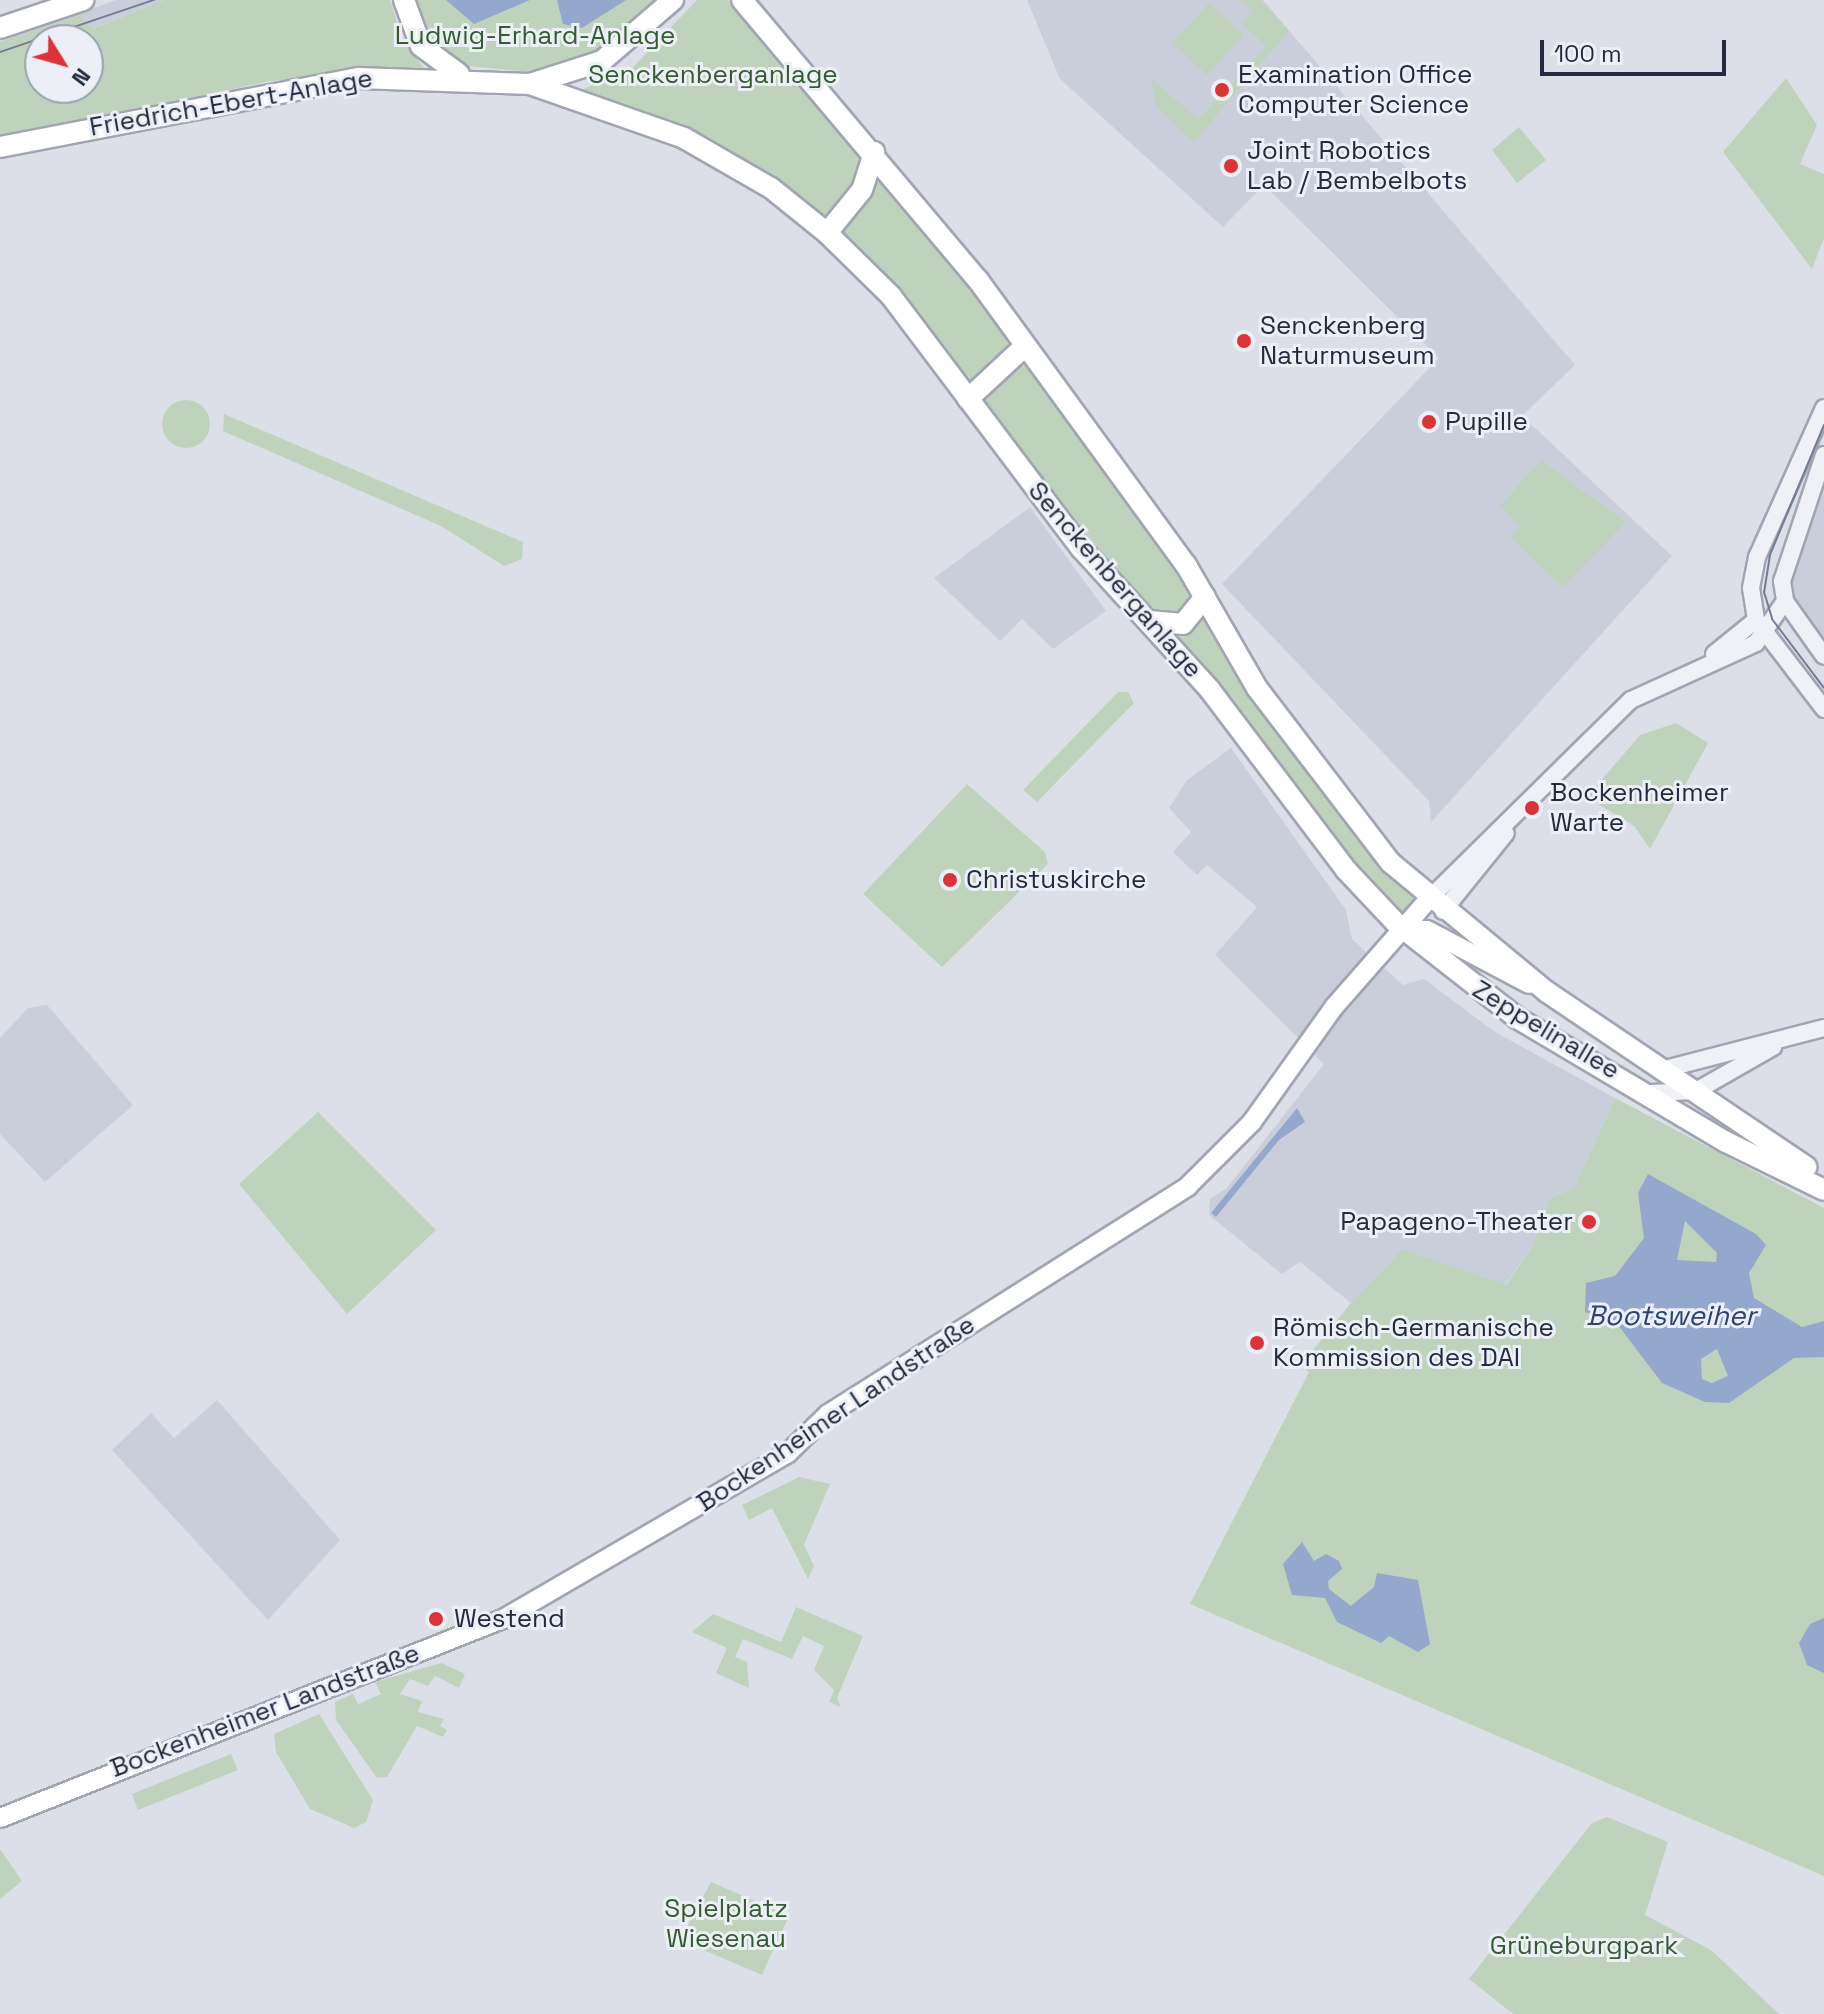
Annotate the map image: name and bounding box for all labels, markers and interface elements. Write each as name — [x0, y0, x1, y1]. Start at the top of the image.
park label: Ludwig-Erhard-Anlage — [395, 20, 675, 52]
north arrow — [24, 24, 104, 104]
scale bar — [1544, 24, 1730, 74]
text: 100 m — [1554, 38, 1622, 69]
park label: Senckenberganlage — [588, 59, 838, 91]
place label: Examination Office Computer Science — [1238, 59, 1472, 120]
text: N — [66, 63, 97, 92]
street label: Friedrich-Ebert-Anlage — [87, 63, 375, 143]
marker: Examination Office Computer Science — [1213, 81, 1231, 99]
place label: Joint Robotics Lab / Bembelbots — [1247, 135, 1467, 196]
marker: Joint Robotics Lab / Bembelbots — [1222, 157, 1240, 175]
place label: Senckenberg Naturmuseum — [1260, 310, 1434, 372]
marker: Senckenberg Naturmuseum — [1235, 332, 1253, 350]
place label: Pupille — [1445, 406, 1528, 438]
marker: Pupille — [1420, 413, 1438, 431]
street label: Senckenberganlage — [1021, 476, 1209, 684]
place label: Bockenheimer Warte — [1550, 777, 1729, 838]
marker: Bockenheimer Warte — [1521, 797, 1543, 819]
place label: Christuskirche — [966, 864, 1146, 896]
marker: Christuskirche — [941, 871, 959, 889]
street label: Zeppelinallee — [1467, 974, 1625, 1086]
place label: Papageno-Theater — [1340, 1206, 1573, 1238]
marker: Papageno-Theater — [1580, 1213, 1598, 1231]
water label: Bootsweiher — [1586, 1298, 1756, 1332]
street label: Bockenheimer Landstraße — [691, 1309, 981, 1519]
place label: Römisch-Germanische Kommission des DAI — [1273, 1312, 1554, 1374]
marker: Römisch-Germanische Kommission des DAI — [1248, 1334, 1266, 1352]
place label: Westend — [454, 1603, 565, 1635]
marker: Westend — [425, 1608, 447, 1630]
street label: Bockenheimer Landstraße — [106, 1638, 424, 1784]
park label: Spielplatz Wiesenau — [664, 1893, 788, 1954]
park label: Grüneburgpark — [1490, 1930, 1678, 1962]

